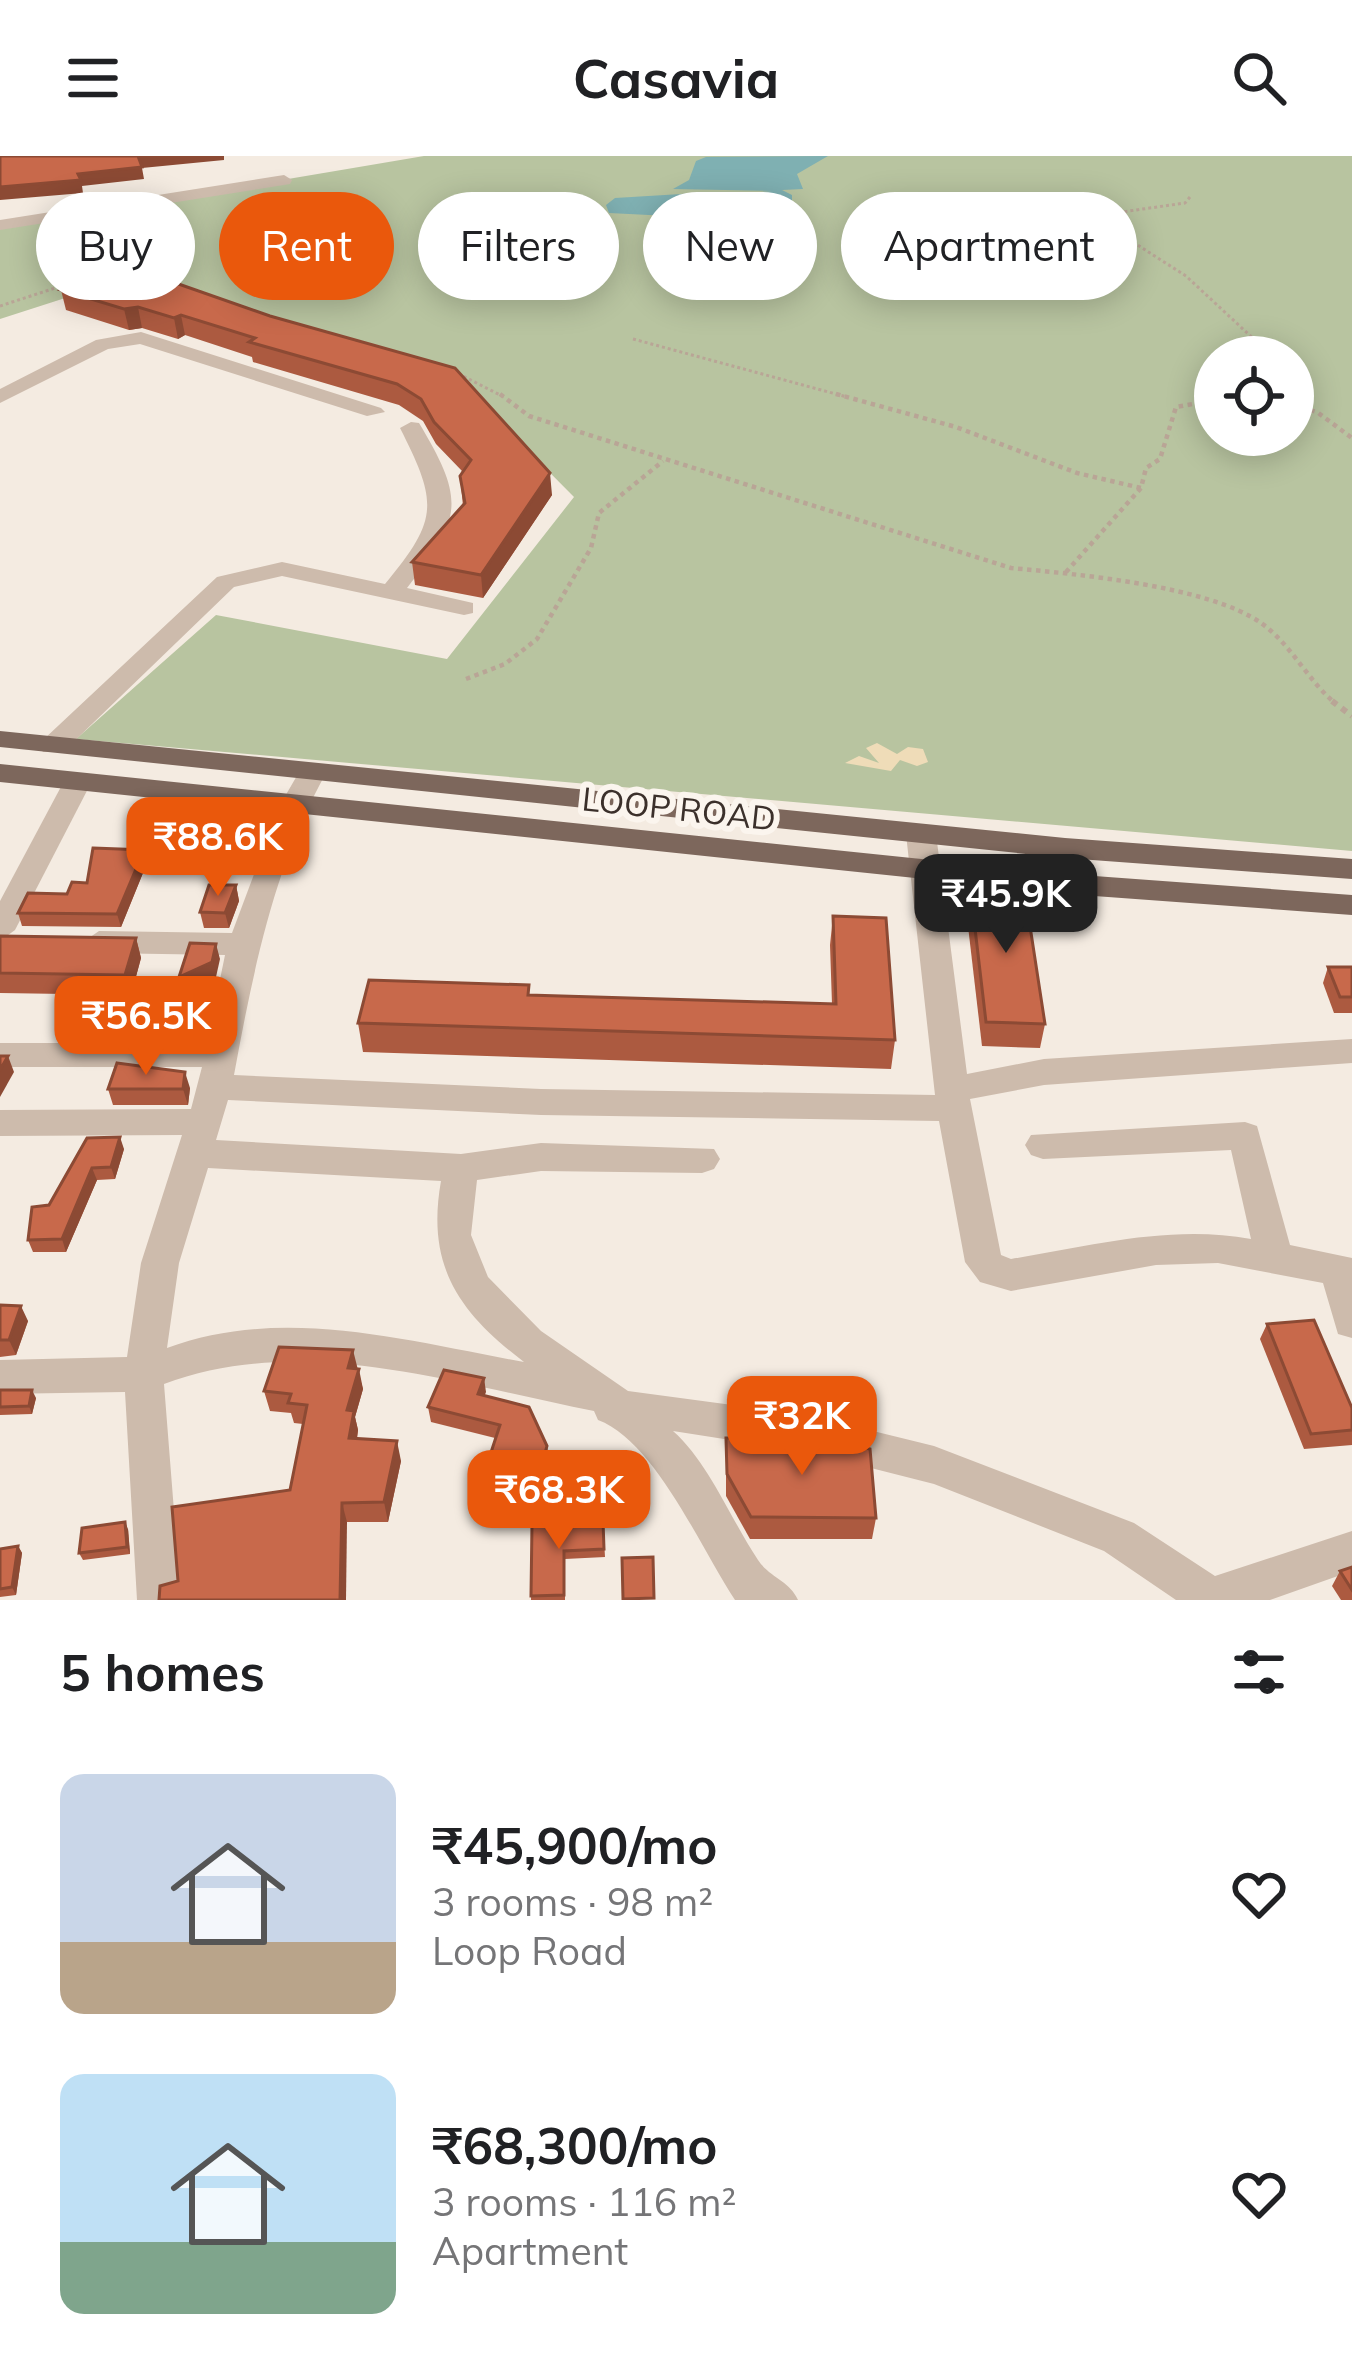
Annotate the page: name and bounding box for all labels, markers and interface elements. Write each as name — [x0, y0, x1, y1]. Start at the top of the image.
text: Casavia — [573, 44, 779, 112]
icon: menu — [60, 45, 126, 111]
icon: search — [1226, 45, 1292, 111]
chip: Buy — [36, 192, 195, 300]
chip: Rent — [219, 192, 394, 300]
chip: Filters — [418, 192, 619, 300]
chip: New — [643, 192, 817, 300]
chip: Apartment — [841, 192, 1137, 300]
map controls — [1194, 336, 1314, 456]
button: locate — [1194, 336, 1314, 456]
street label: LOOP ROAD — [580, 777, 778, 839]
pin: ₹88.6K — [120, 797, 316, 899]
text: ₹88.6K — [153, 811, 283, 860]
pin: ₹45.9K — [908, 854, 1104, 956]
text: ₹45.9K — [941, 868, 1071, 917]
pin: ₹56.5K — [48, 976, 244, 1078]
text: ₹56.5K — [81, 990, 211, 1039]
pin: ₹32K — [731, 1376, 873, 1478]
text: ₹32K — [754, 1390, 850, 1439]
pin: ₹68.3K — [461, 1450, 657, 1552]
text: ₹68.3K — [494, 1464, 624, 1513]
icon: filters — [1226, 1639, 1292, 1705]
text: 5 homes — [60, 1640, 265, 1704]
text: ₹45,900/mo — [432, 1813, 717, 1877]
icon: home — [156, 1822, 300, 1966]
icon: heart — [1226, 1861, 1292, 1927]
text: 3 rooms · 98 m² — [432, 1877, 713, 1926]
text: Loop Road — [432, 1926, 627, 1975]
text: ₹68,300/mo — [432, 2113, 717, 2177]
icon: home — [156, 2122, 300, 2266]
icon: heart — [1226, 2161, 1292, 2227]
text: 3 rooms · 116 m² — [432, 2177, 736, 2226]
text: Apartment — [432, 2226, 628, 2275]

